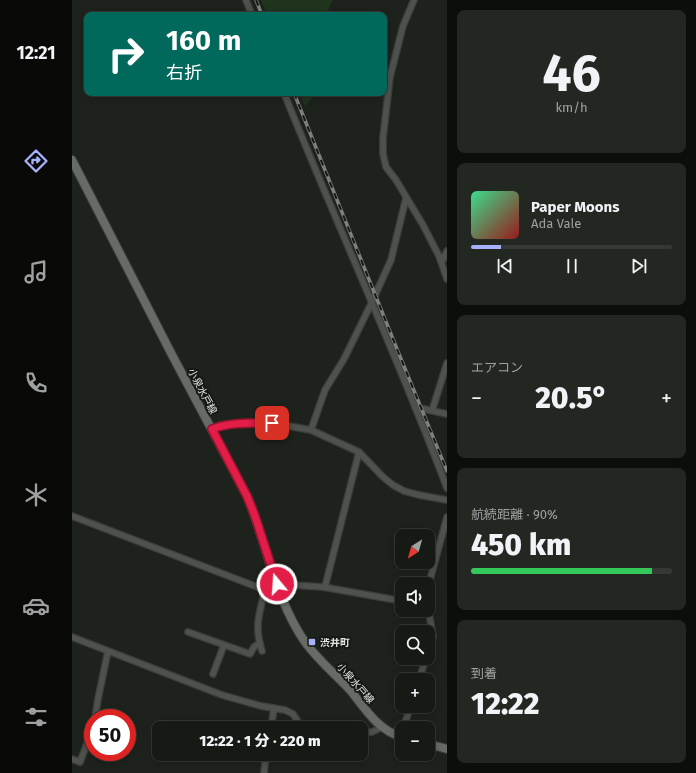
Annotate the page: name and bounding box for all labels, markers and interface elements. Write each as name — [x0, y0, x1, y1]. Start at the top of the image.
text: 160 m — [166, 24, 241, 57]
icon: right — [100, 28, 152, 80]
text: 12:21 — [16, 42, 56, 64]
text: 46 — [542, 42, 601, 105]
text: 右折 — [166, 62, 202, 84]
text: km/h — [555, 100, 588, 115]
icon: directions — [22, 147, 50, 175]
text: Paper Moons — [531, 198, 619, 216]
text: Ada Vale — [531, 216, 581, 231]
icon: previous — [494, 255, 516, 277]
icon: pause — [561, 255, 583, 277]
icon: next — [628, 255, 650, 277]
icon: music — [22, 258, 50, 286]
text: エアコン — [471, 360, 523, 375]
street label: 小泉水戸線 — [185, 367, 219, 416]
icon: phone — [22, 369, 50, 397]
text: 20.5° — [535, 380, 608, 416]
text: − — [471, 385, 482, 412]
text: + — [661, 385, 672, 412]
pin — [255, 406, 289, 440]
icon: arrive — [261, 412, 283, 434]
icon: climate — [22, 481, 50, 509]
text: 航続距離 · 90% — [471, 507, 558, 522]
text: 450 km — [471, 527, 571, 563]
north arrow — [395, 529, 435, 569]
map controls — [395, 529, 435, 761]
position arrow — [256, 563, 298, 605]
button: sound — [395, 577, 435, 617]
icon: car — [22, 592, 50, 620]
button: search — [395, 625, 435, 665]
marker: 渋井町 — [307, 637, 317, 647]
place label: 渋井町 — [320, 637, 350, 649]
street label: 小泉水戸線 — [334, 661, 376, 706]
text: 到着 — [471, 666, 497, 681]
button: + — [395, 673, 435, 713]
text: 12:22 — [471, 686, 539, 722]
icon: filters — [22, 703, 50, 731]
speed limit sign: 50 — [84, 709, 136, 761]
button: − — [395, 721, 435, 761]
text: 12:22 · 1 分 · 220 m — [199, 732, 321, 750]

